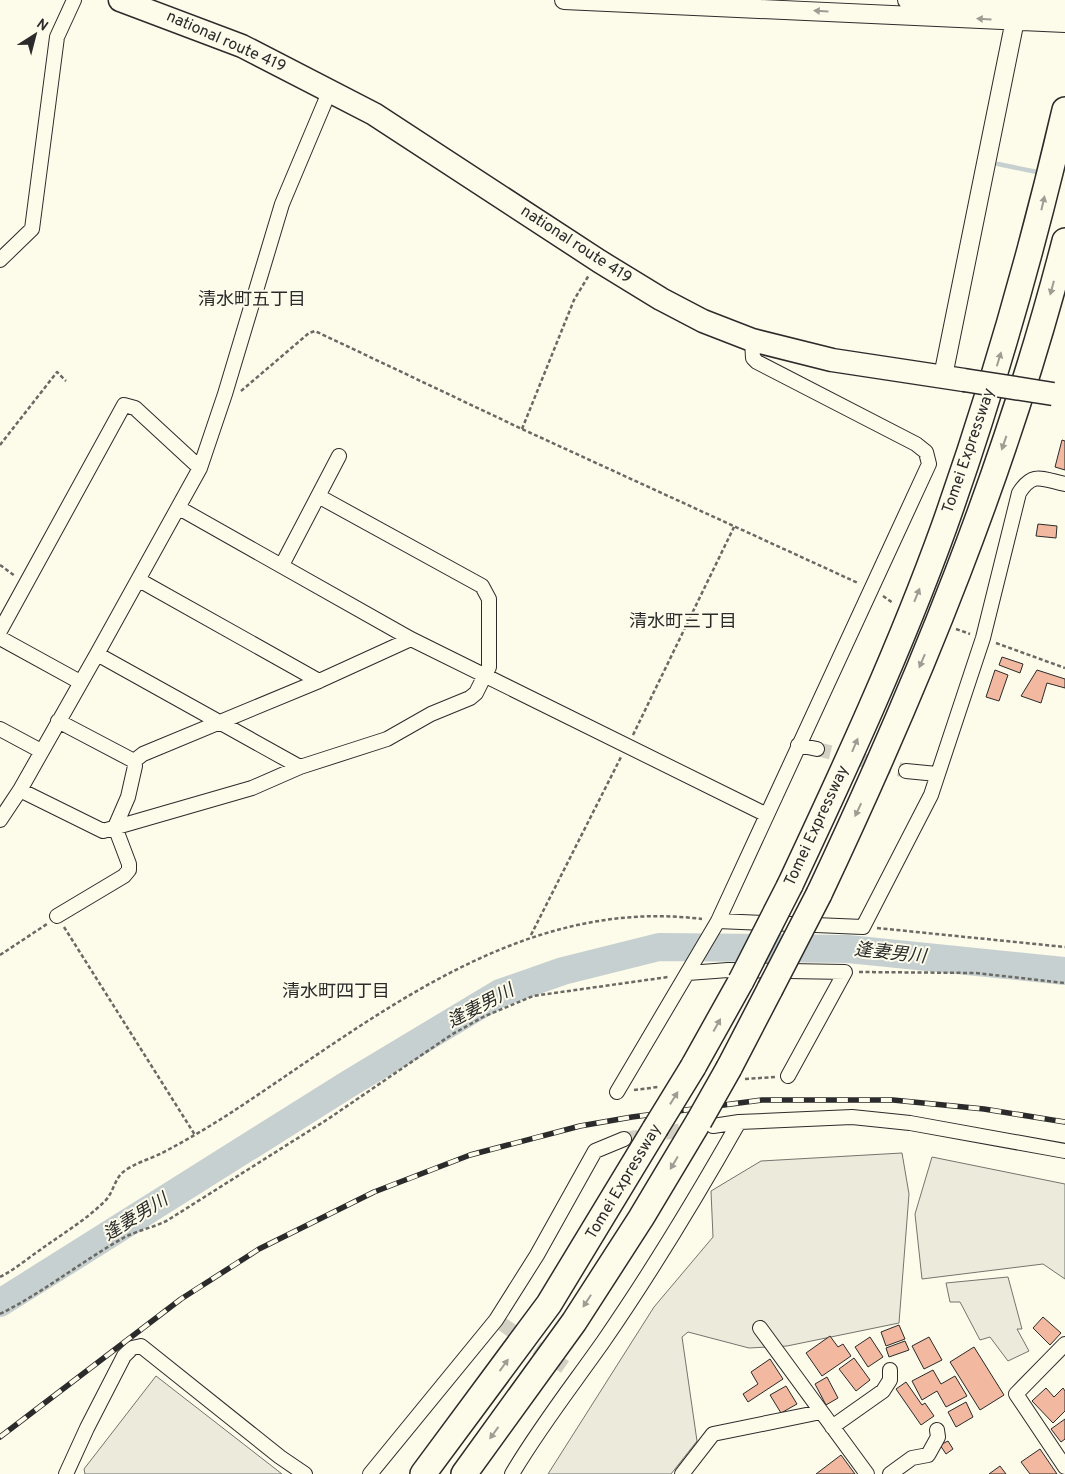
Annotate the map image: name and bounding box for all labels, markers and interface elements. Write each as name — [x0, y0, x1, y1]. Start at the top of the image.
street label: national route 419 — [163, 7, 289, 77]
one-way arrow — [813, 7, 829, 15]
north arrow — [10, 10, 60, 60]
one-way arrow — [975, 14, 991, 22]
text: N — [33, 16, 51, 36]
one-way arrow — [1039, 195, 1047, 210]
street label: national route 419 — [517, 202, 635, 288]
one-way arrow — [1048, 281, 1056, 296]
district label: 清水町五丁目 — [198, 289, 306, 312]
one-way arrow — [996, 351, 1004, 366]
street label: Tomei Expressway — [938, 386, 1000, 516]
one-way arrow — [1000, 436, 1007, 451]
one-way arrow — [913, 587, 921, 602]
district label: 清水町三丁目 — [629, 611, 737, 634]
one-way arrow — [918, 654, 926, 668]
one-way arrow — [851, 738, 859, 752]
street label: Tomei Expressway — [780, 762, 854, 890]
one-way arrow — [854, 803, 862, 817]
water label: 逢妻男川 — [853, 939, 929, 969]
water label: 逢妻男川 — [444, 979, 520, 1034]
district label: 清水町四丁目 — [282, 981, 390, 1004]
one-way arrow — [713, 1017, 721, 1032]
one-way arrow — [670, 1092, 679, 1105]
street label: Tomei Expressway — [582, 1121, 666, 1243]
one-way arrow — [669, 1157, 678, 1170]
water label: 逢妻男川 — [99, 1188, 174, 1247]
one-way arrow — [583, 1294, 592, 1307]
one-way arrow — [499, 1359, 510, 1372]
one-way arrow — [488, 1426, 499, 1439]

